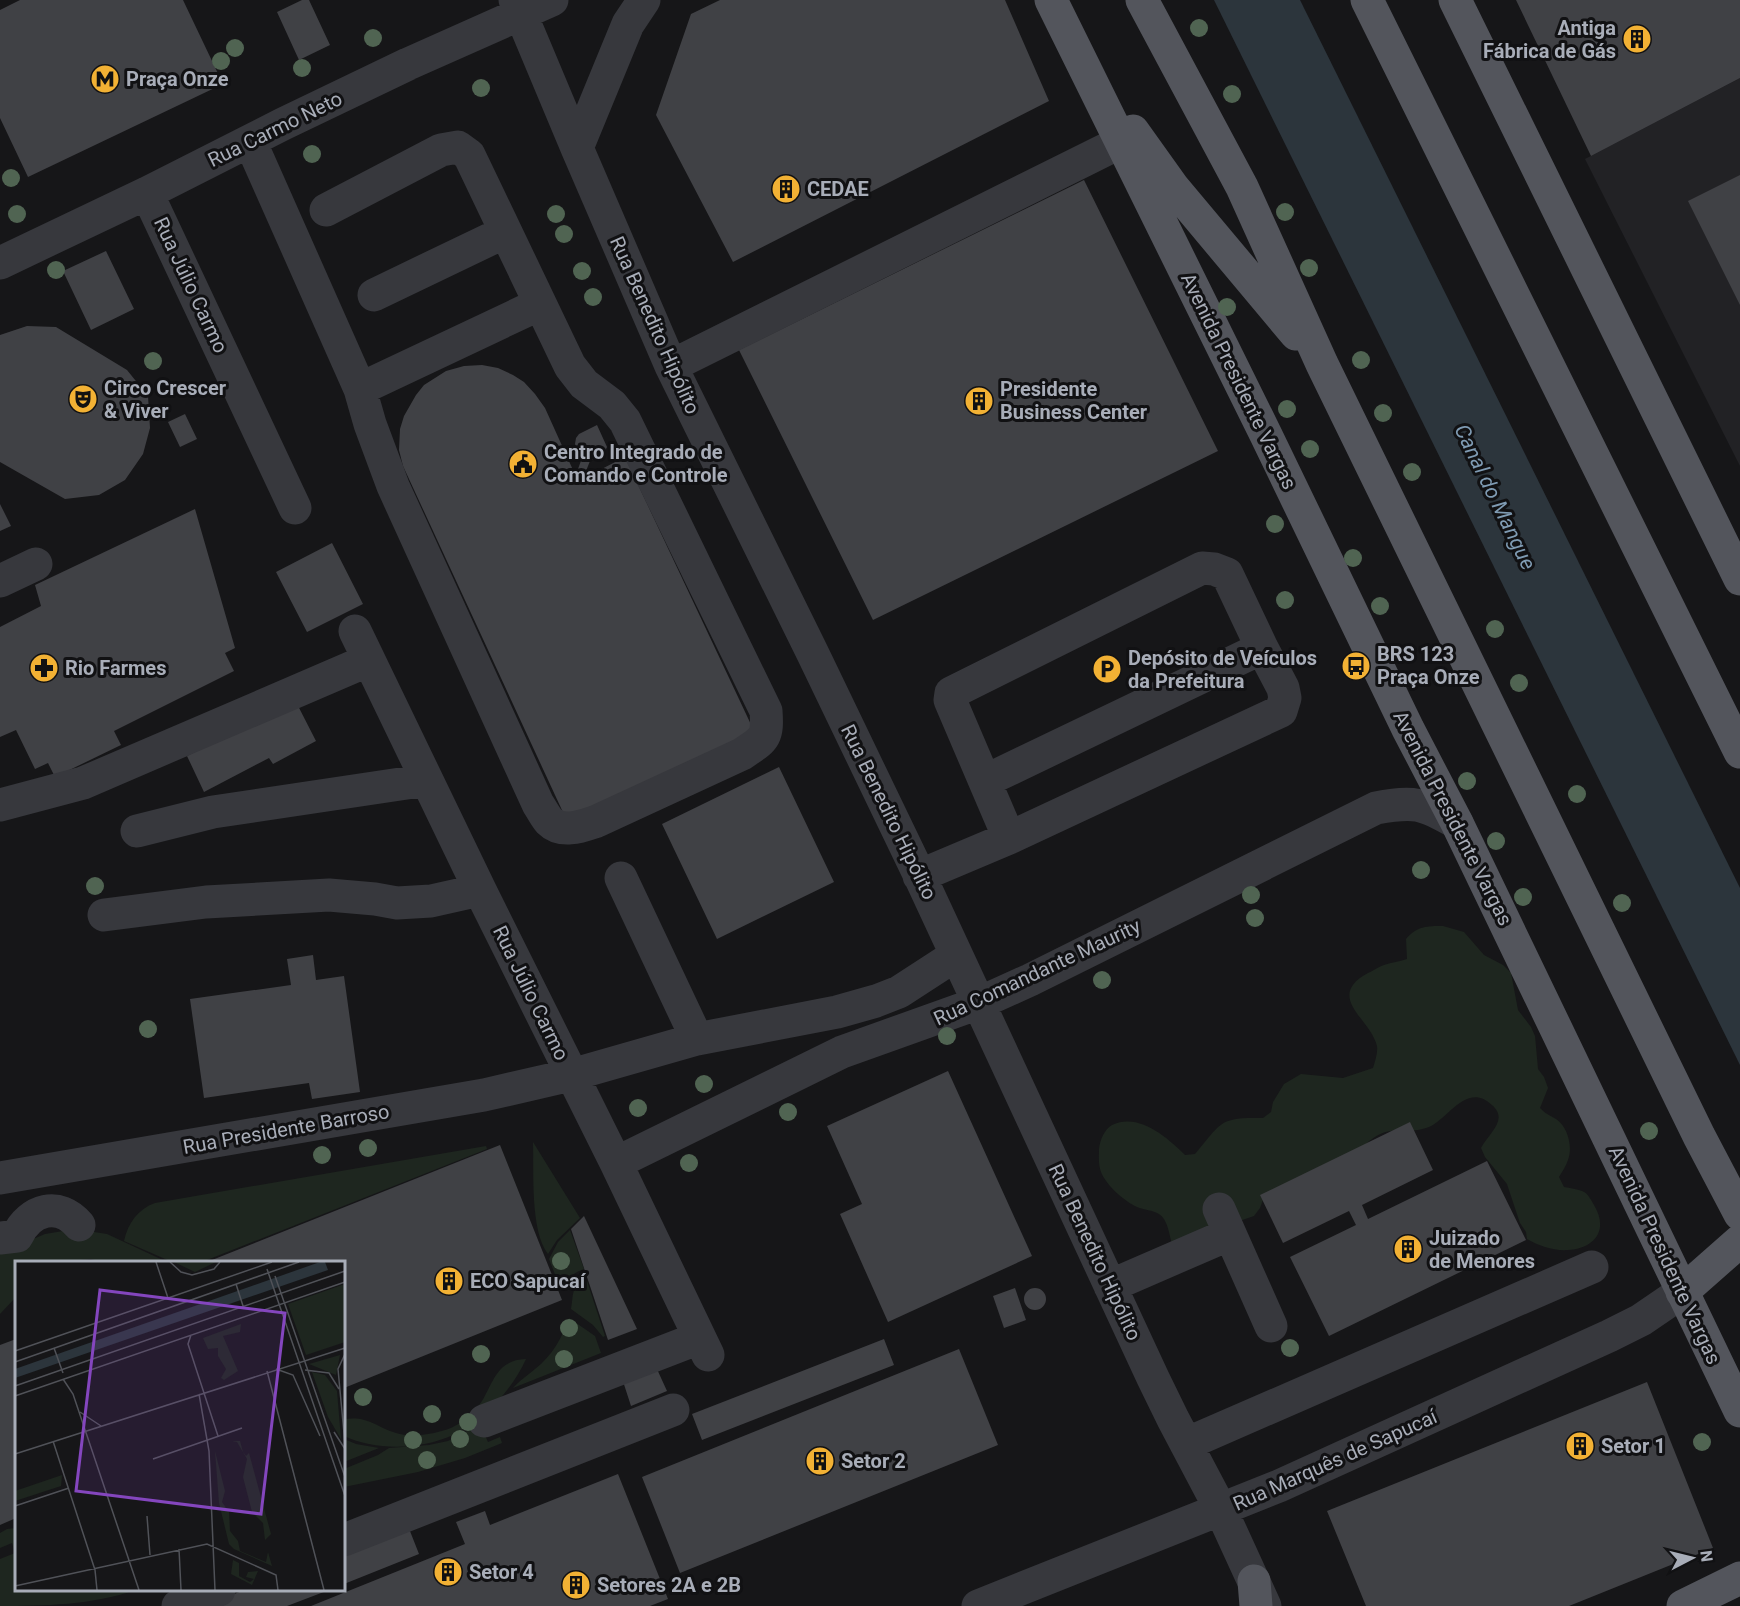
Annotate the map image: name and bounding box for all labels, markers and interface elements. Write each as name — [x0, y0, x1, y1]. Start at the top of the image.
place label: Antiga Fábrica de Gás — [1483, 16, 1616, 63]
building icon: Antiga Fábrica de Gás — [1621, 23, 1653, 55]
metro station icon: Praça Onze — [89, 63, 121, 95]
place label: Praça Onze — [126, 67, 229, 91]
street label: Rua Carmo Neto — [204, 86, 346, 172]
building icon: CEDAE — [770, 173, 802, 205]
place label: CEDAE — [807, 177, 869, 201]
street label: Rua Júlio Carmo — [149, 213, 233, 357]
street label: Rua Benedito Hipólito — [605, 232, 705, 418]
street label: Avenida Presidente Vargas — [1176, 269, 1302, 493]
place label: Circo Crescer & Viver — [104, 376, 227, 423]
place label: Presidente Business Center — [1000, 377, 1148, 424]
theatre icon: Circo Crescer & Viver — [67, 383, 99, 415]
building icon: Presidente Business Center — [963, 385, 995, 417]
water label: Canal do Mangue — [1449, 420, 1541, 574]
place label: Centro Integrado de Comando e Controle — [544, 440, 728, 487]
public building icon: Centro Integrado de Comando e Controle — [507, 448, 539, 480]
place label: BRS 123 Praça Onze — [1377, 642, 1480, 689]
place label: Depósito de Veículos da Prefeitura — [1128, 646, 1317, 693]
bus stop icon: BRS 123 Praça Onze — [1340, 650, 1372, 682]
pharmacy icon: Rio Farmes — [28, 652, 60, 684]
parking icon: Depósito de Veículos da Prefeitura — [1091, 653, 1123, 685]
place label: Rio Farmes — [65, 656, 166, 680]
street label: Avenida Presidente Vargas — [1388, 707, 1518, 929]
street label: Rua Benedito Hipólito — [836, 720, 942, 904]
street label: Rua Comandante Maurity — [930, 913, 1145, 1031]
street label: Rua Júlio Carmo — [488, 922, 574, 1064]
street label: Rua Presidente Barroso — [181, 1099, 391, 1159]
street label: Avenida Presidente Vargas — [1604, 1142, 1726, 1368]
street label: Rua Benedito Hipólito — [1044, 1160, 1146, 1344]
place label: Juizado de Menores — [1429, 1226, 1535, 1273]
building icon: Juizado de Menores — [1392, 1233, 1424, 1265]
inset map — [15, 1261, 345, 1591]
building icon: ECO Sapucaí — [433, 1265, 465, 1297]
place label: ECO Sapucaí — [470, 1269, 587, 1293]
street label: Rua Marquês de Sapucaí — [1229, 1404, 1442, 1516]
building icon: Setor 1 — [1564, 1430, 1596, 1462]
place label: Setor 1 — [1601, 1434, 1666, 1458]
building icon: Setor 2 — [804, 1445, 836, 1477]
place label: Setor 2 — [841, 1449, 906, 1473]
north arrow — [1662, 1528, 1722, 1588]
text: N — [1696, 1549, 1717, 1563]
building icon: Setor 4 — [432, 1556, 464, 1588]
place label: Setor 4 — [469, 1560, 534, 1584]
building icon: Setores 2A e 2B — [560, 1569, 592, 1601]
place label: Setores 2A e 2B — [597, 1573, 741, 1597]

